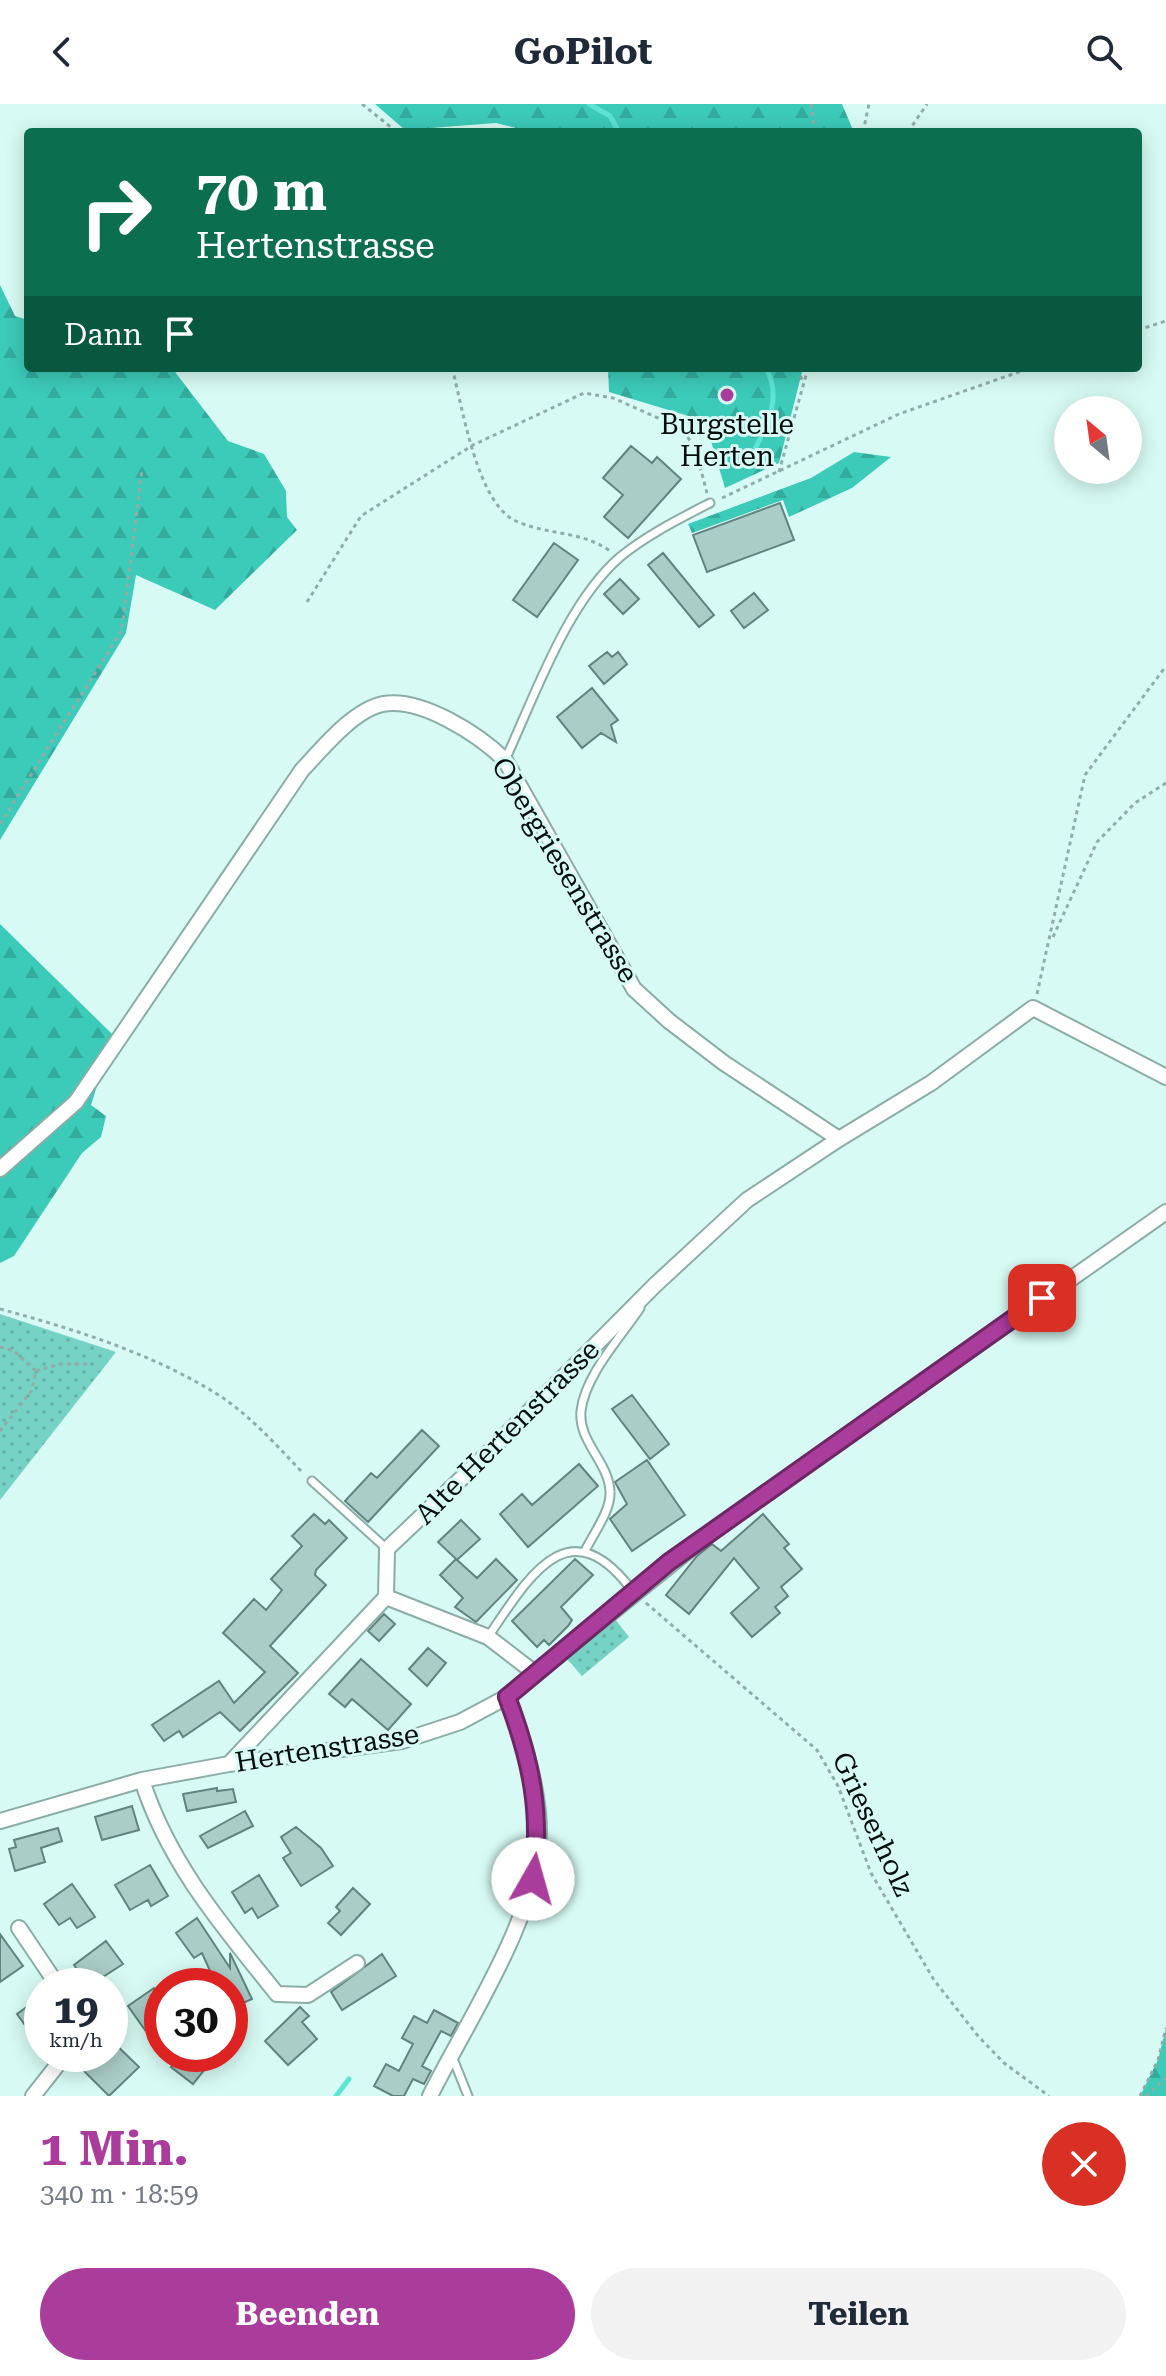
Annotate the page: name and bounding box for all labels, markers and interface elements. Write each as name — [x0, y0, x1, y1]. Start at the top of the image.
icon: back — [40, 30, 84, 74]
icon: search — [1082, 30, 1126, 74]
text: GoPilot — [514, 31, 652, 73]
text: 70 m — [196, 158, 327, 224]
icon: right — [64, 160, 168, 264]
text: Hertenstrasse — [196, 225, 435, 267]
icon: arrive — [158, 312, 202, 356]
text: Dann — [64, 317, 142, 352]
marker: Burgstelle Herten — [718, 386, 736, 404]
north arrow — [1054, 396, 1142, 484]
map controls — [1054, 396, 1142, 484]
place label: Burgstelle Herten — [660, 408, 794, 473]
street label: Obergriesenstrasse — [485, 751, 645, 989]
pin — [1008, 1264, 1076, 1332]
icon: arrive — [1020, 1276, 1064, 1320]
street label: Alte Hertenstrasse — [408, 1333, 606, 1531]
street label: Hertenstrasse — [233, 1717, 421, 1779]
street label: Grieserholz — [825, 1747, 921, 1901]
position arrow — [491, 1837, 575, 1921]
speed limit sign: 30 — [144, 1968, 248, 2072]
text: 19 — [54, 1986, 98, 2033]
text: km/h — [49, 2028, 103, 2052]
text: 1 Min. — [40, 2121, 189, 2177]
button: close — [1042, 2122, 1126, 2206]
text: 340 m · 18:59 — [40, 2179, 199, 2209]
button: Beenden — [40, 2268, 575, 2360]
button: Teilen — [591, 2268, 1126, 2360]

